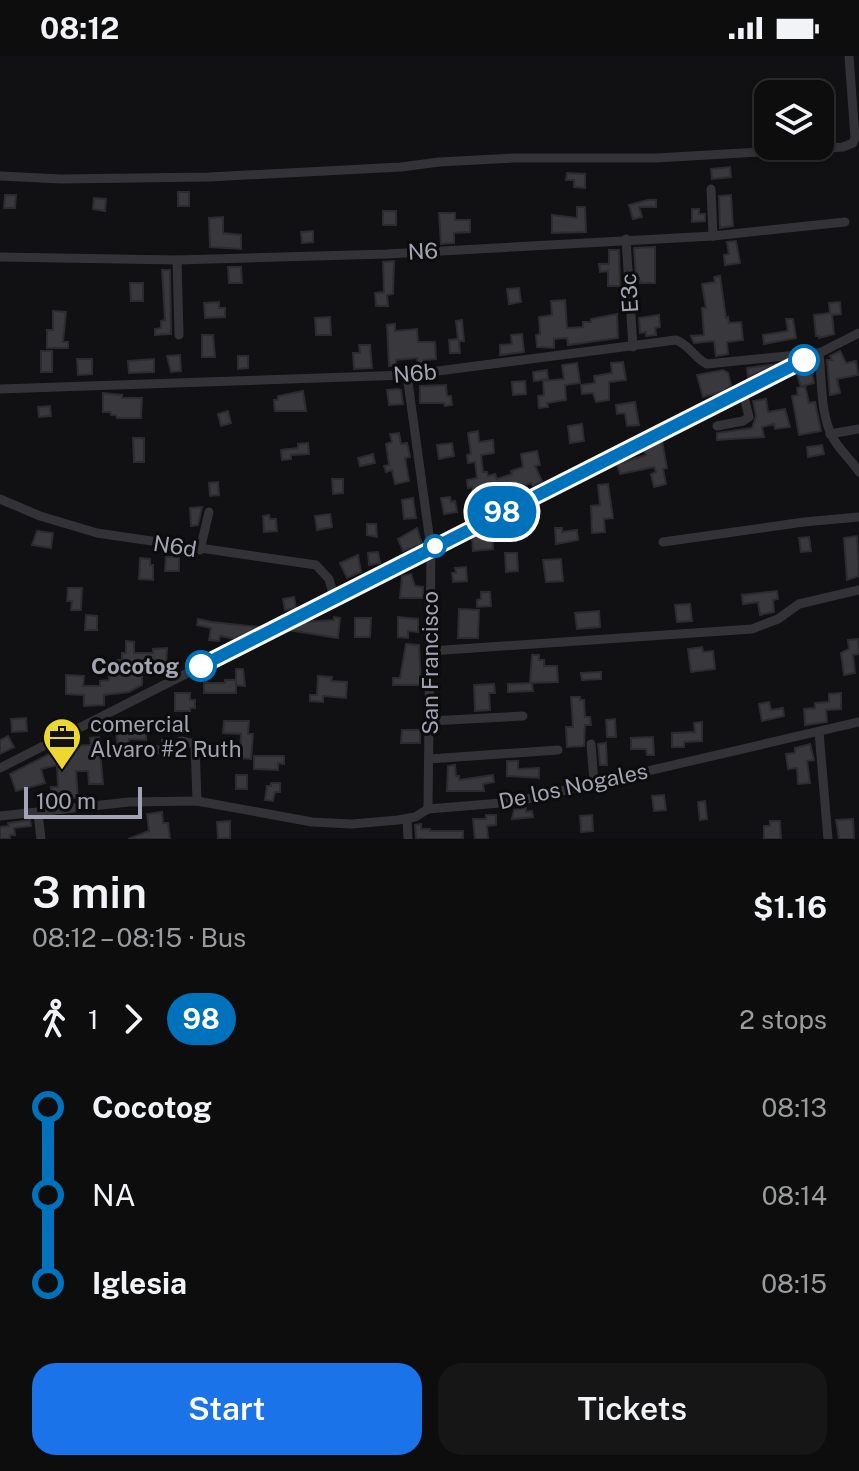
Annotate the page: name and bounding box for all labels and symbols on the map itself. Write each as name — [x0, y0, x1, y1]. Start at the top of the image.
street label: N6 — [407, 237, 439, 265]
street label: E3c — [615, 272, 643, 314]
unlabelled marker — [789, 345, 819, 375]
street label: N6b — [392, 358, 438, 388]
line badge: 98 — [466, 486, 538, 538]
street label: N6d — [152, 530, 198, 562]
unlabelled marker — [424, 535, 446, 557]
street label: San Francisco — [417, 591, 443, 735]
marker: Cocotog — [186, 651, 216, 681]
place label: Cocotog — [91, 653, 179, 679]
place label: comercial Alvaro #2 Ruth — [90, 711, 241, 762]
office icon: comercial Alvaro #2 Ruth — [41, 716, 83, 771]
street label: De los Nogales — [496, 758, 650, 814]
scale bar — [24, 783, 142, 819]

